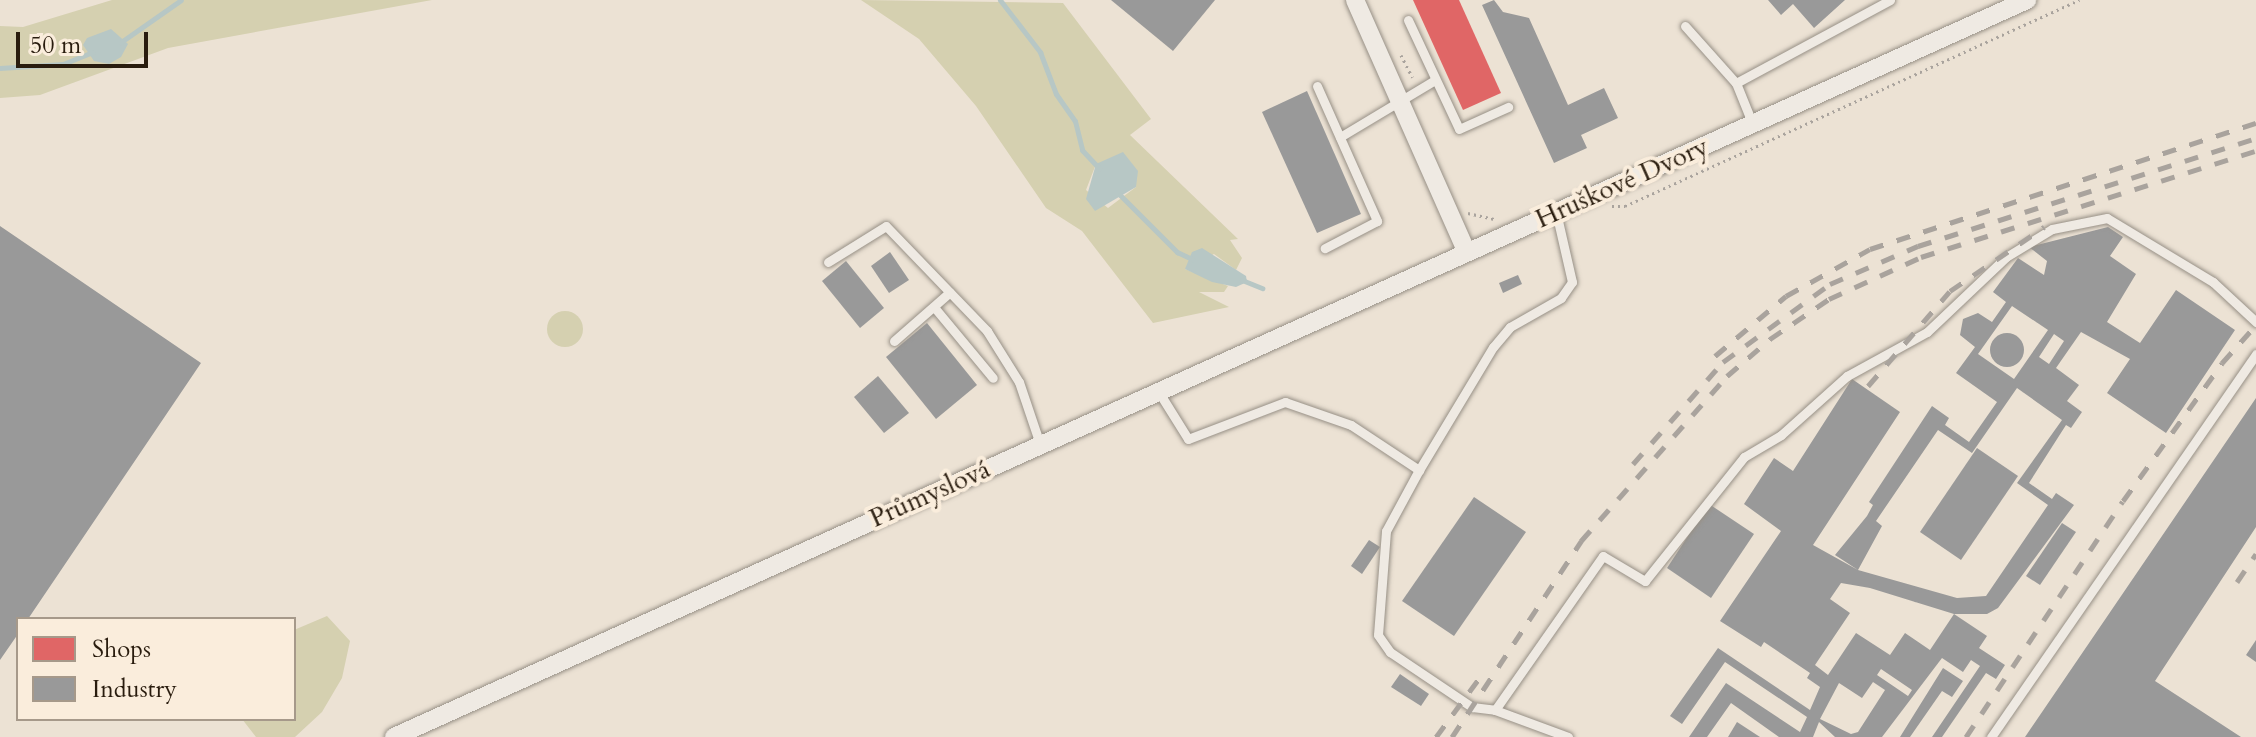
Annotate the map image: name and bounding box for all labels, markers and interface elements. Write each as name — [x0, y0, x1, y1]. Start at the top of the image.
scale bar — [20, 16, 152, 66]
text: 50 m — [30, 29, 81, 62]
street label: Hruškové Dvory — [1531, 131, 1713, 235]
street label: Průmyslová — [865, 454, 995, 534]
legend — [16, 617, 296, 721]
text: Shops — [92, 633, 151, 666]
text: Industry — [92, 673, 177, 706]

